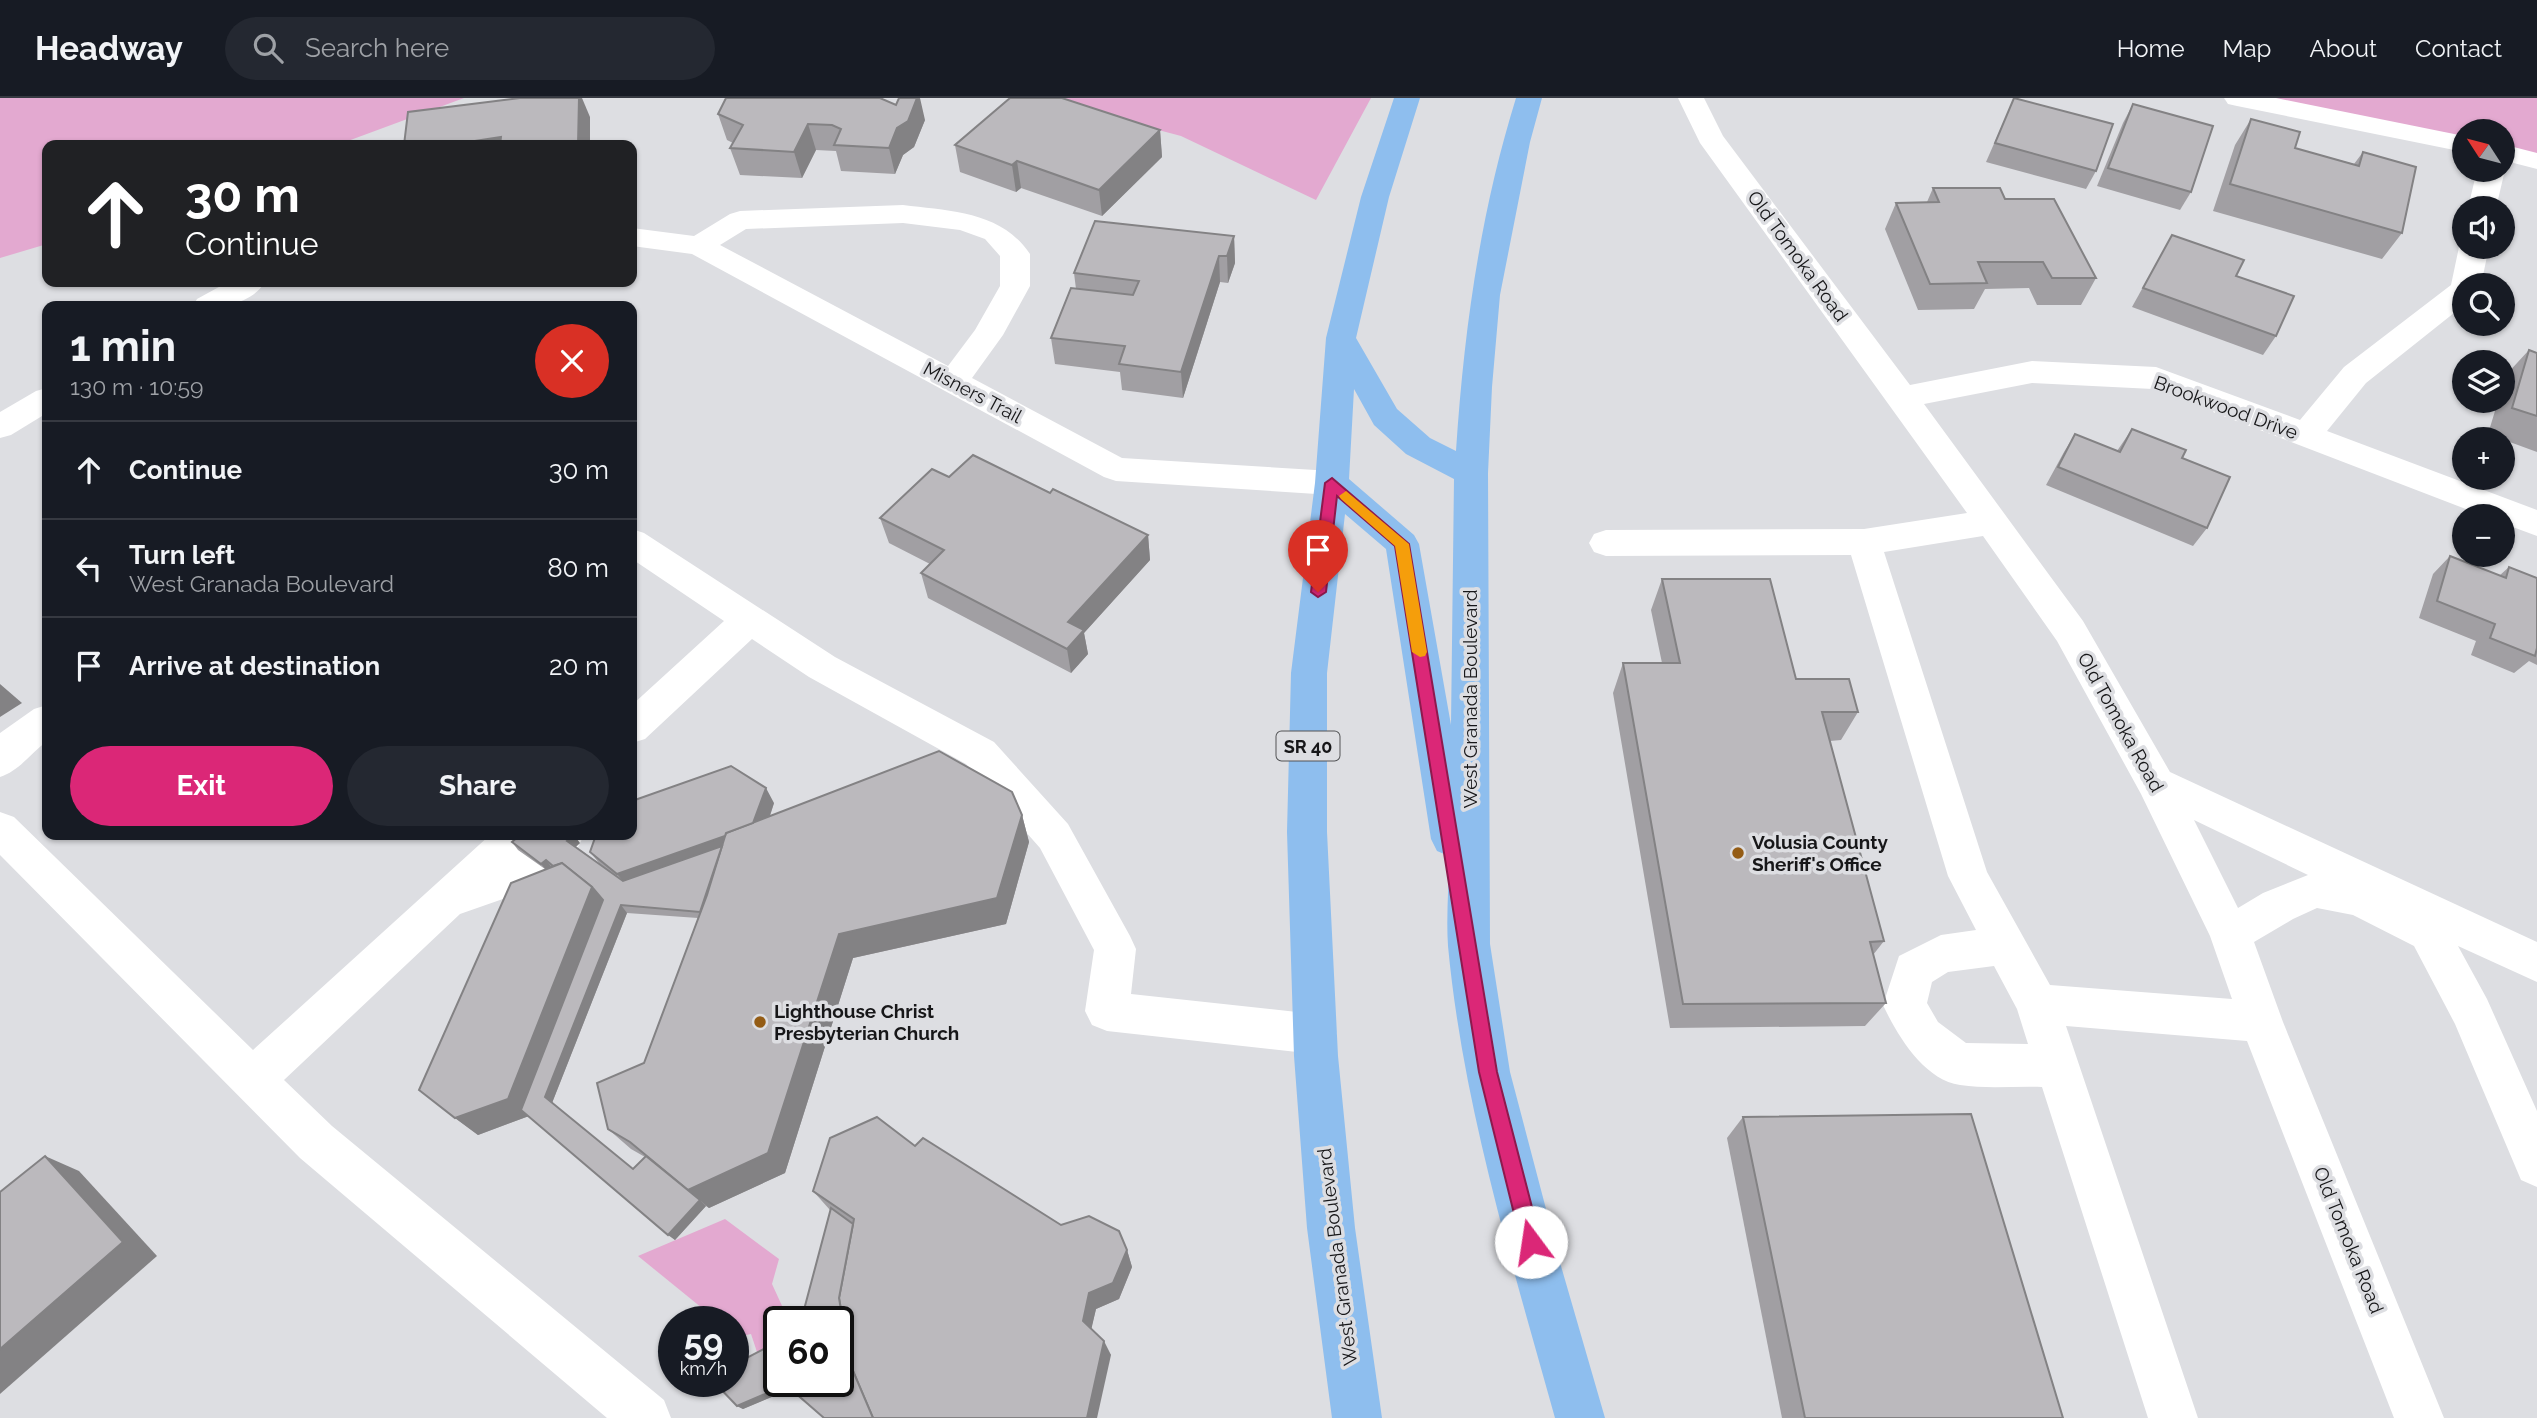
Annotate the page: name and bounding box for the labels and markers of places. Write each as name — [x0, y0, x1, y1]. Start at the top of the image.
pin — [1288, 520, 1348, 592]
place label: Volusia County Sheriff's Office — [1752, 831, 1888, 875]
marker: Volusia County Sheriff's Office — [1730, 845, 1746, 861]
place label: Lighthouse Christ Presbyterian Church — [774, 1000, 959, 1044]
marker: Lighthouse Christ Presbyterian Church — [752, 1014, 768, 1030]

